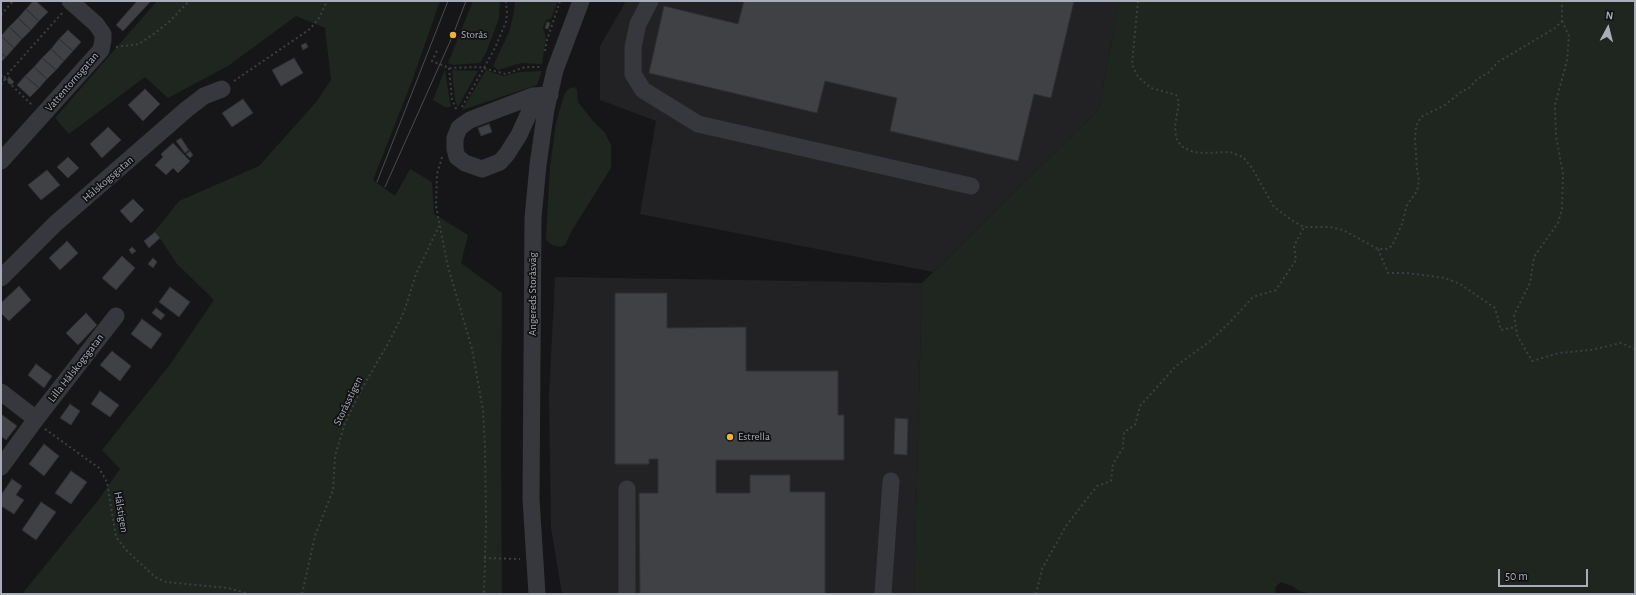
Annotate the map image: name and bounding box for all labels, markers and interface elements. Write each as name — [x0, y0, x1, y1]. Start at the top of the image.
north arrow — [1588, 8, 1628, 48]
text: N — [1605, 10, 1614, 22]
place label: Storås — [461, 28, 487, 42]
marker: Storås — [448, 30, 458, 40]
street label: Vattentornsgatan — [43, 49, 101, 115]
street label: Hålskogsgatan — [80, 153, 136, 205]
street label: Angereds Storåsväg — [526, 252, 540, 336]
street label: Lilla Hålskogsgatan — [45, 331, 107, 405]
street label: Storåsstigen — [330, 374, 366, 428]
place label: Estrella — [738, 430, 770, 444]
marker: Estrella — [725, 432, 735, 442]
street label: Hålstigen — [111, 490, 131, 534]
scale bar — [1500, 561, 1590, 587]
text: 50 m — [1505, 570, 1528, 582]

